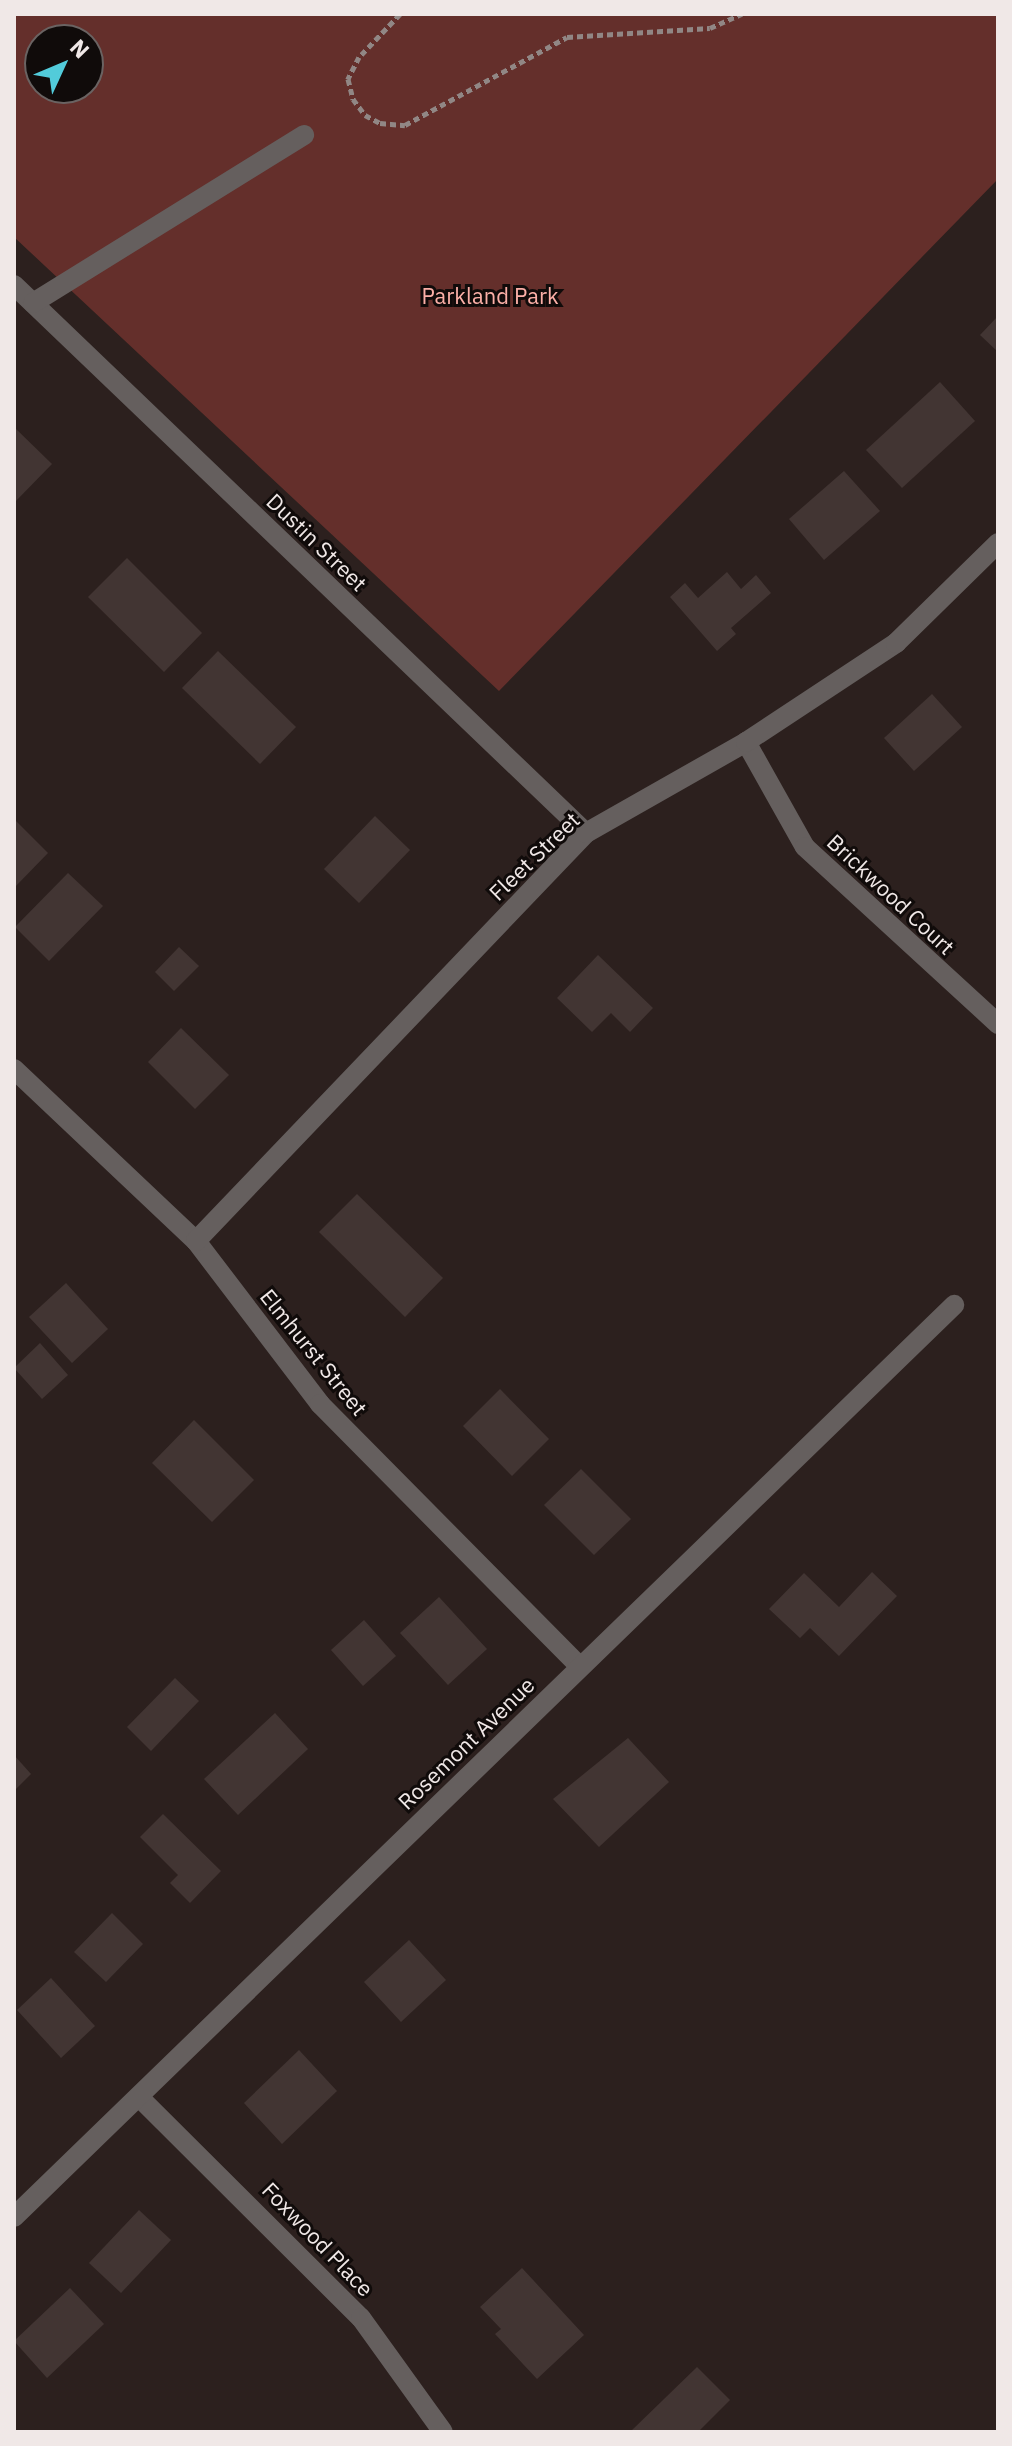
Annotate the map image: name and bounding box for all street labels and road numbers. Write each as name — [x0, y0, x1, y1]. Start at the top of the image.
street label: Dustin Street — [261, 488, 373, 596]
street label: Fleet Street — [483, 806, 585, 906]
street label: Brickwood Court — [822, 828, 960, 960]
street label: Elmhurst Street — [255, 1284, 373, 1420]
street label: Rosemont Avenue — [392, 1671, 540, 1815]
street label: Foxwood Place — [257, 2176, 379, 2302]

